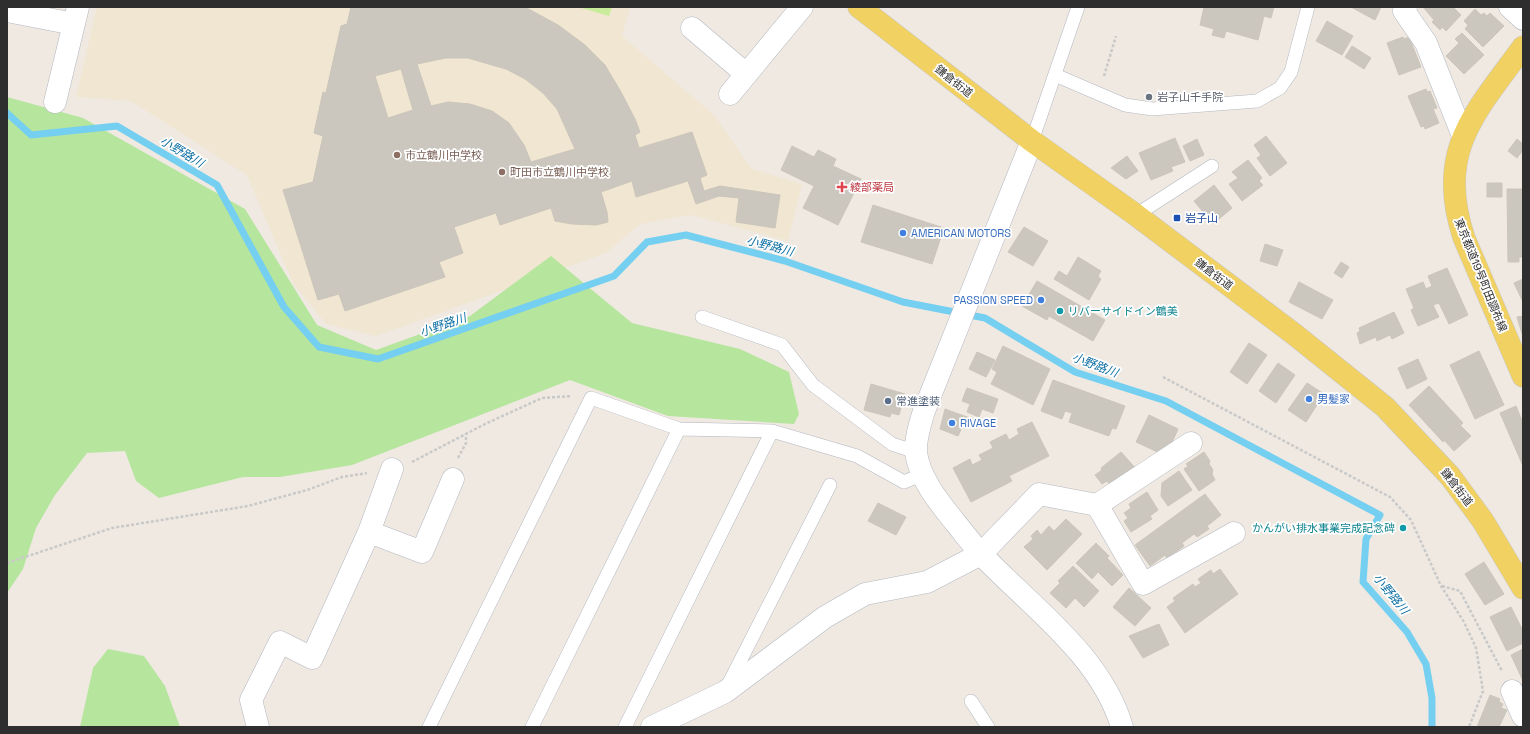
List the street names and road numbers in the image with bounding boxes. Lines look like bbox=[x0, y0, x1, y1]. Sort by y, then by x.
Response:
street label: 鎌倉街道 bbox=[932, 62, 976, 100]
street label: 東京都道19号町田調布線 bbox=[1452, 216, 1510, 334]
street label: 鎌倉街道 bbox=[1192, 255, 1236, 293]
street label: 鎌倉街道 bbox=[1438, 465, 1476, 509]

